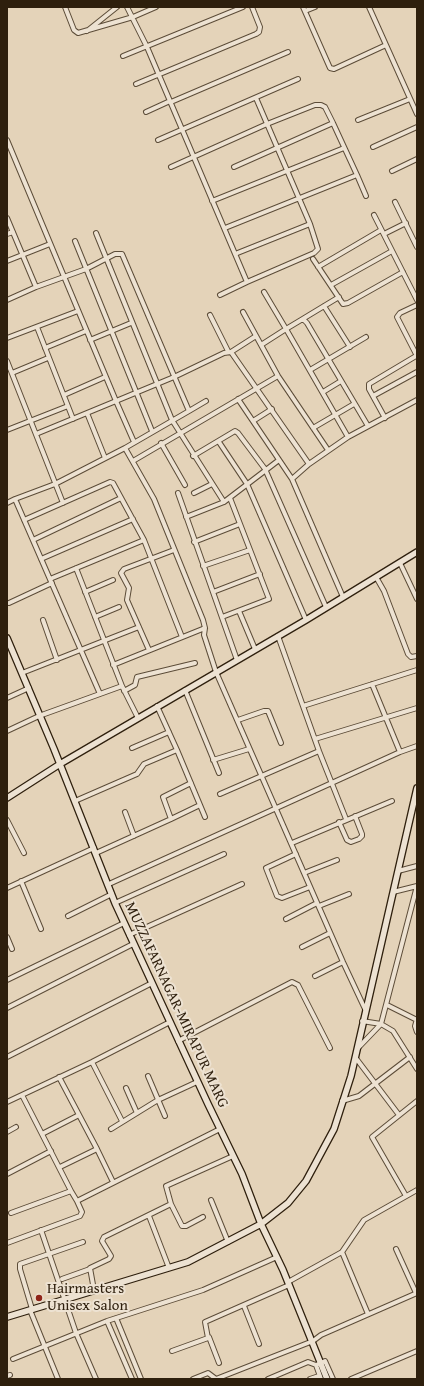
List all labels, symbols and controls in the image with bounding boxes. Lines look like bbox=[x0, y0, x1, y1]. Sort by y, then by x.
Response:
street label: MUZZAFARNAGAR-MIRAPUR MARG bbox=[120, 899, 232, 1111]
place label: Hairmasters Unisex Salon bbox=[47, 1280, 128, 1315]
marker: Hairmasters Unisex Salon bbox=[34, 1293, 44, 1303]

